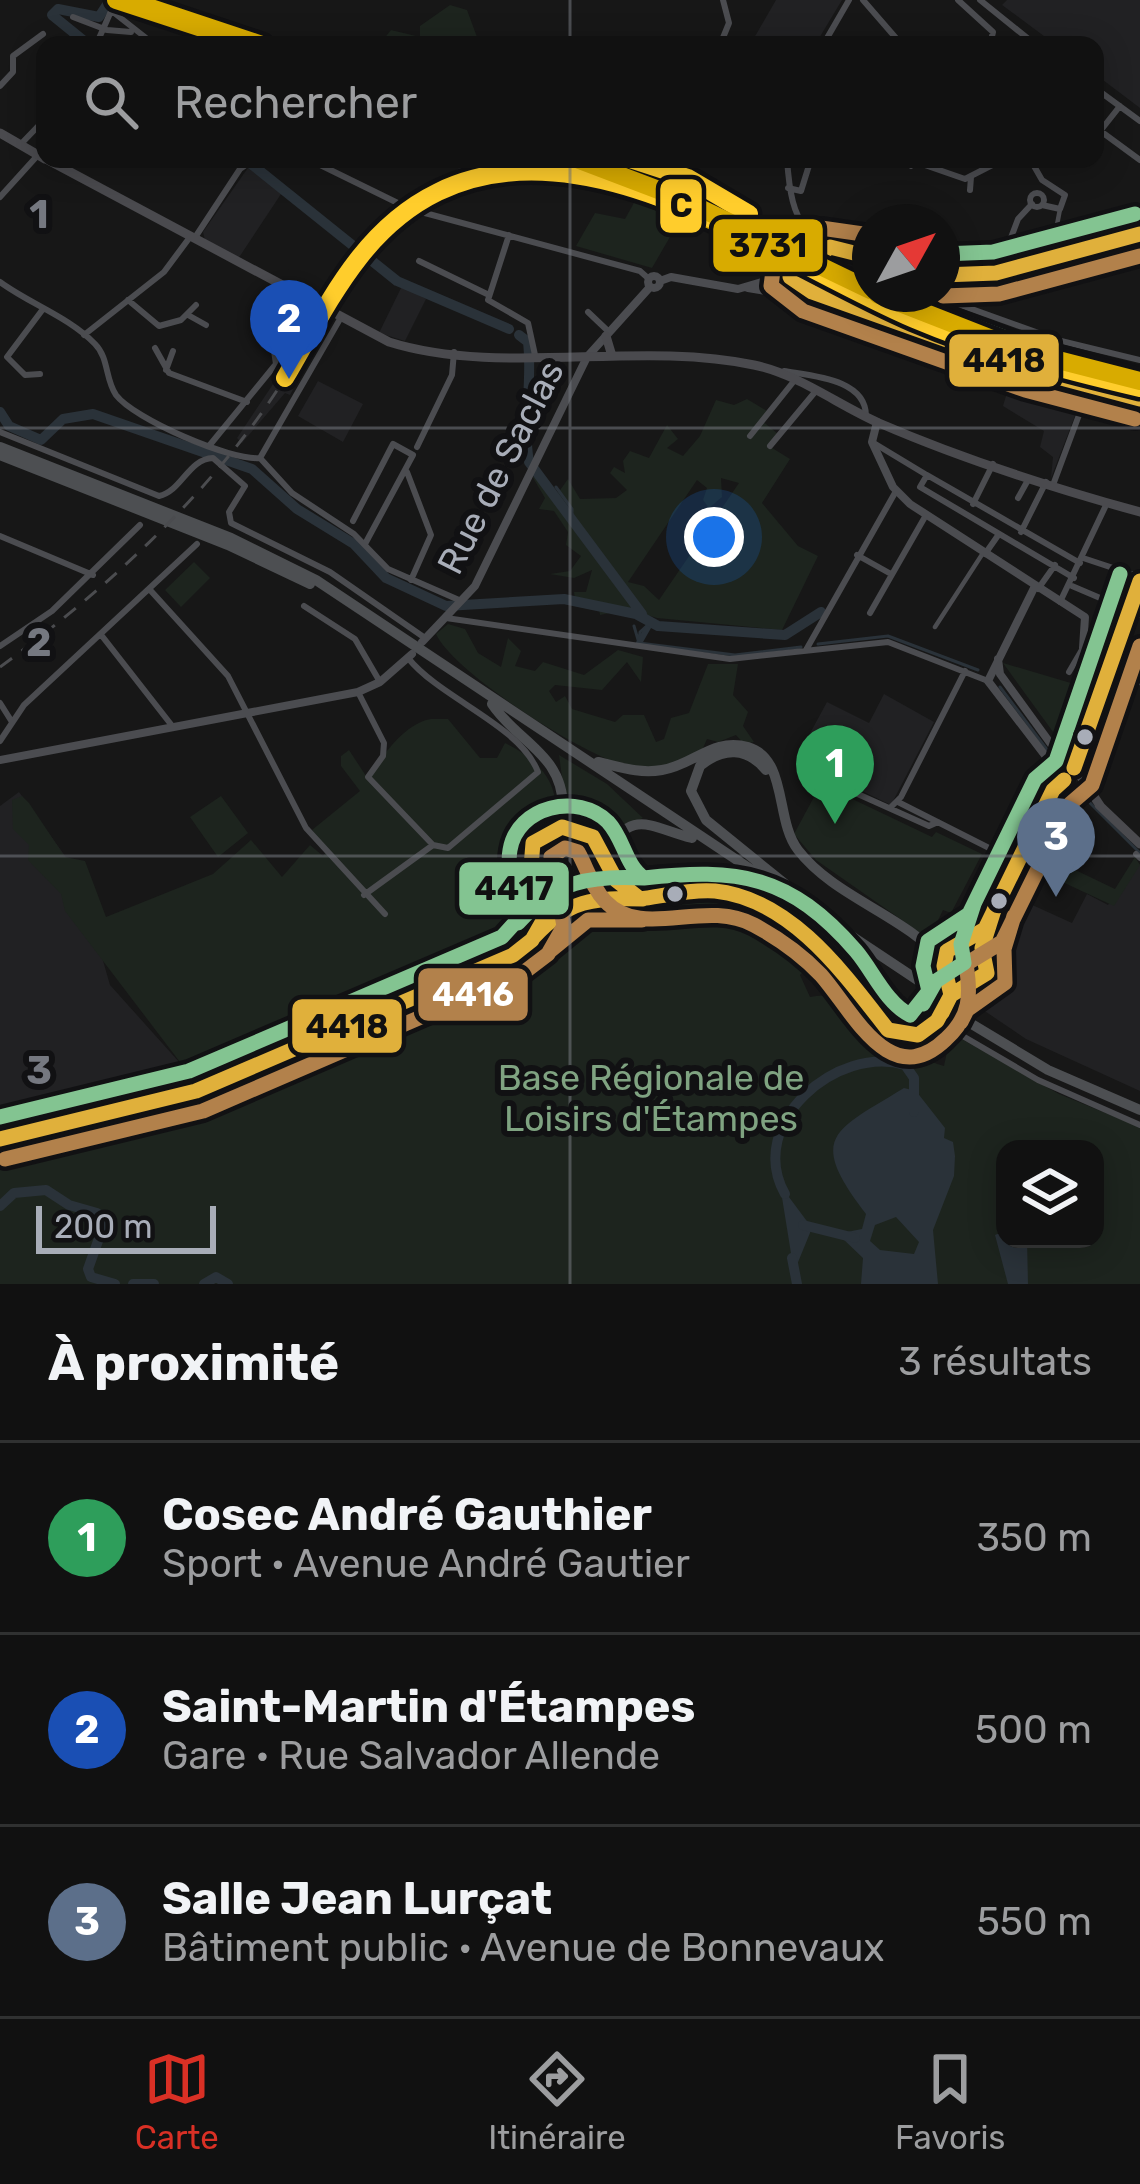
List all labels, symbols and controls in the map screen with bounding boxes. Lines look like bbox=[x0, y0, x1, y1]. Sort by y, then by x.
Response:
search box bbox=[36, 36, 1104, 168]
icon: search bbox=[78, 69, 144, 135]
text: Rechercher bbox=[174, 76, 417, 129]
line badge: C bbox=[658, 177, 704, 235]
text: C bbox=[669, 186, 693, 225]
text: 1 bbox=[29, 192, 49, 238]
north arrow bbox=[852, 204, 960, 312]
line badge: 3731 bbox=[711, 217, 825, 274]
text: 3731 bbox=[729, 226, 807, 265]
pin: 2 bbox=[250, 280, 328, 379]
line badge: 4418 bbox=[947, 332, 1061, 389]
text: 4418 bbox=[963, 341, 1046, 380]
street label: Rue de Saclas bbox=[428, 353, 573, 581]
your location bbox=[684, 507, 744, 567]
text: 2 bbox=[26, 620, 52, 666]
pin: 1 bbox=[796, 725, 874, 824]
unlabelled marker bbox=[1074, 726, 1096, 748]
pin: 3 bbox=[1017, 798, 1095, 897]
line badge: 4417 bbox=[457, 860, 571, 917]
text: 4417 bbox=[474, 869, 554, 908]
unlabelled marker bbox=[664, 883, 686, 905]
unlabelled marker bbox=[988, 890, 1010, 912]
line badge: 4416 bbox=[416, 966, 530, 1023]
text: 4416 bbox=[432, 975, 514, 1014]
line badge: 4418 bbox=[290, 997, 404, 1055]
text: 4418 bbox=[306, 1007, 389, 1046]
text: 3 bbox=[26, 1048, 52, 1094]
park label: Base Régionale de Loisirs d'Étampes bbox=[498, 1056, 804, 1140]
map controls bbox=[996, 1140, 1104, 1248]
button: layers bbox=[996, 1140, 1104, 1248]
scale bar bbox=[36, 1200, 216, 1253]
text: 200 m bbox=[54, 1207, 153, 1246]
text: À proximité bbox=[48, 1332, 339, 1393]
text: 3 résultats bbox=[898, 1339, 1092, 1385]
text: Cosec André Gauthier bbox=[162, 1488, 652, 1541]
text: 1 bbox=[77, 1515, 97, 1561]
text: 350 m bbox=[976, 1515, 1092, 1561]
text: Sport · Avenue André Gautier bbox=[162, 1541, 690, 1587]
text: Saint-Martin d'Étampes bbox=[162, 1680, 695, 1733]
text: 2 bbox=[74, 1707, 100, 1753]
text: 500 m bbox=[975, 1707, 1092, 1753]
text: Gare · Rue Salvador Allende bbox=[162, 1733, 660, 1779]
text: Salle Jean Lurçat bbox=[162, 1872, 552, 1925]
text: 3 bbox=[74, 1899, 100, 1945]
text: 550 m bbox=[977, 1899, 1092, 1945]
text: Bâtiment public · Avenue de Bonnevaux bbox=[162, 1925, 885, 1971]
tab: Carte bbox=[135, 2046, 219, 2157]
tab: Itinéraire bbox=[488, 2046, 626, 2157]
tab: Favoris bbox=[895, 2046, 1005, 2157]

